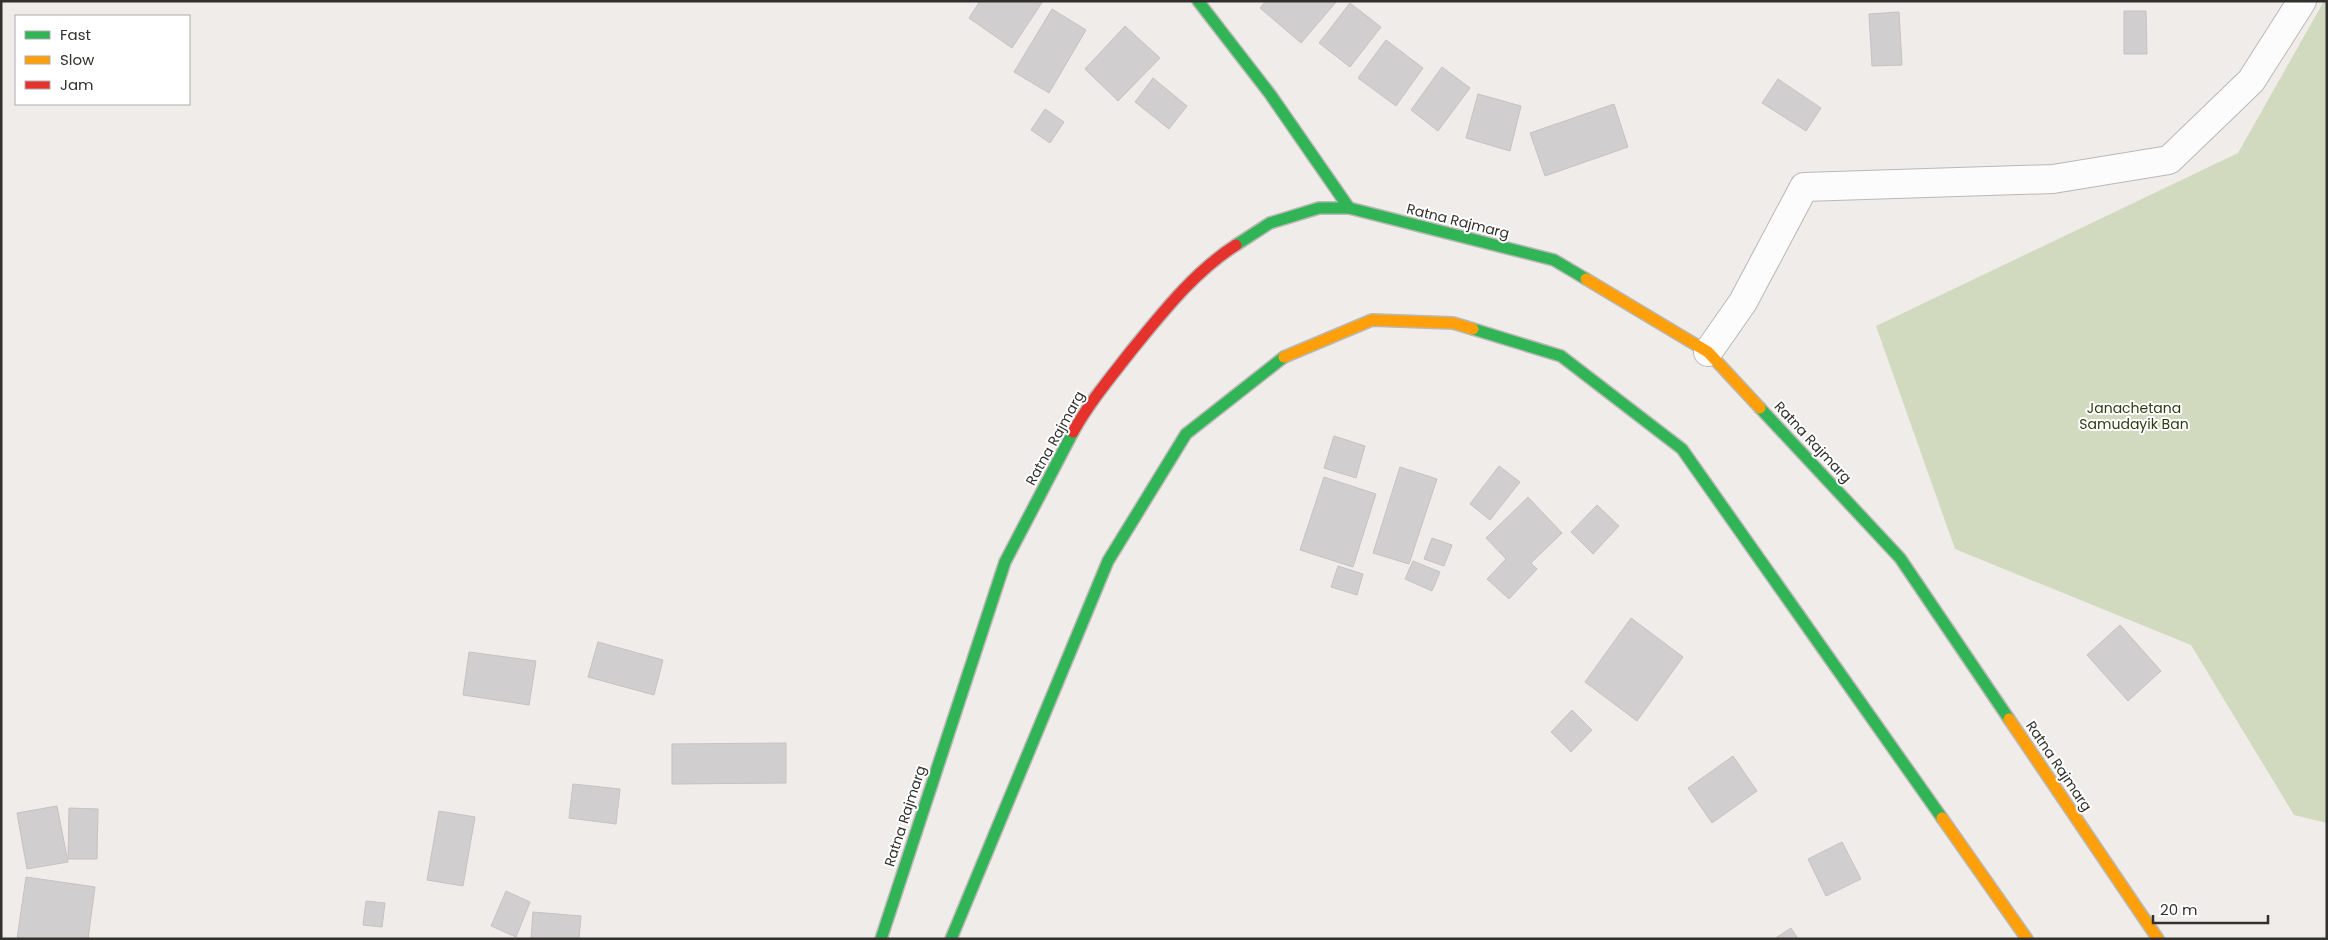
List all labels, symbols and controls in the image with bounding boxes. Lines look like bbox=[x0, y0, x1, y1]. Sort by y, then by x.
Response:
legend bbox=[15, 15, 190, 105]
text: Fast bbox=[60, 24, 91, 45]
text: Slow bbox=[60, 49, 95, 70]
text: Jam bbox=[60, 74, 94, 95]
street label: Ratna Rajmarg bbox=[1405, 199, 1511, 243]
street label: Ratna Rajmarg bbox=[1021, 387, 1089, 489]
street label: Ratna Rajmarg bbox=[1770, 397, 1856, 487]
park label: Janachetana Samudayik Ban bbox=[2079, 398, 2189, 434]
street label: Ratna Rajmarg bbox=[2021, 717, 2097, 815]
street label: Ratna Rajmarg bbox=[879, 763, 931, 869]
scale bar bbox=[2153, 892, 2268, 924]
text: 20 m bbox=[2160, 899, 2198, 920]

